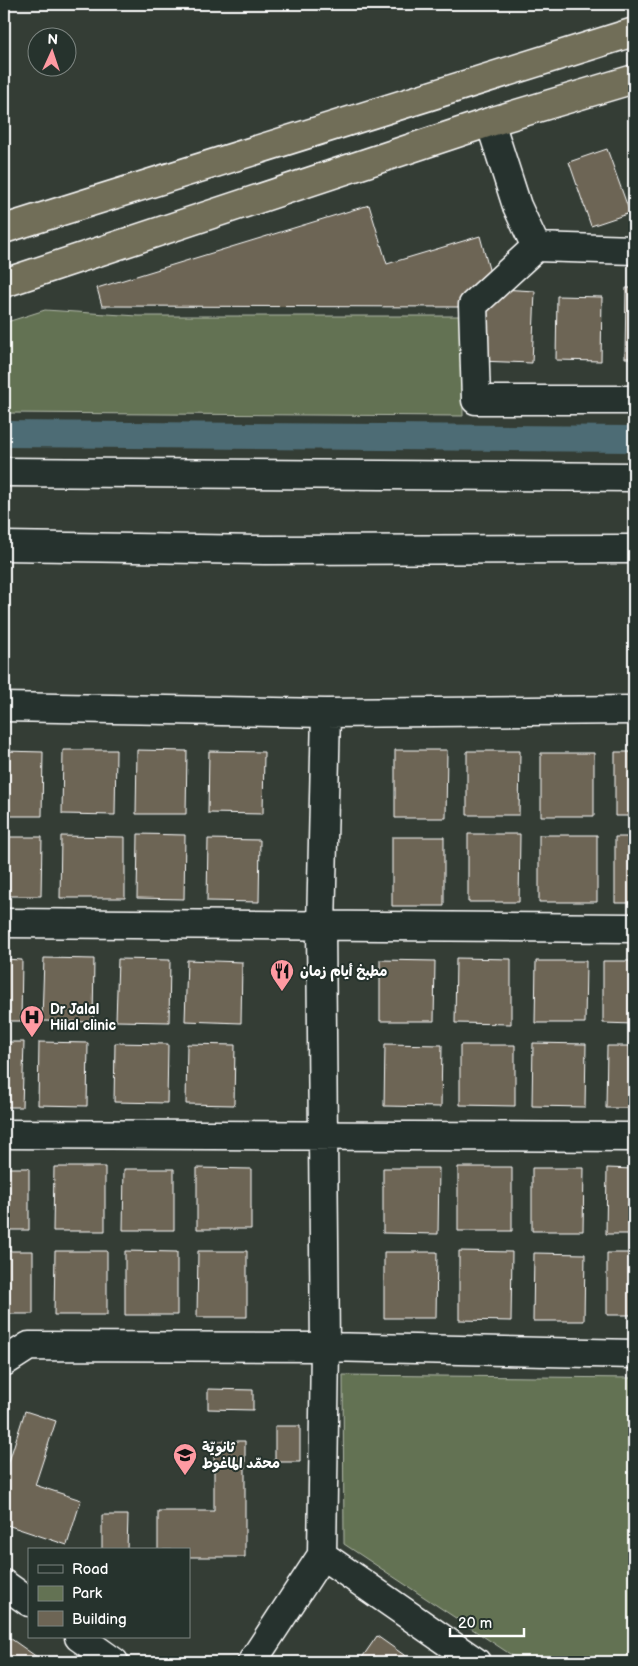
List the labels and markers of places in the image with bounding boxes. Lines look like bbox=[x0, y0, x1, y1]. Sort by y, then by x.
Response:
restaurant icon: مطبخ أيام زمان bbox=[269, 958, 295, 992]
place label: مطبخ أيام زمان bbox=[300, 962, 387, 982]
place label: Dr Jalal Hilal clinic bbox=[50, 1001, 116, 1034]
hospital icon: Dr Jalal Hilal clinic bbox=[19, 1004, 45, 1038]
place label: ثانويّة محمّد الماغوط bbox=[202, 1439, 280, 1473]
school or university icon: ثانويّة محمّد الماغوط bbox=[172, 1442, 198, 1476]

